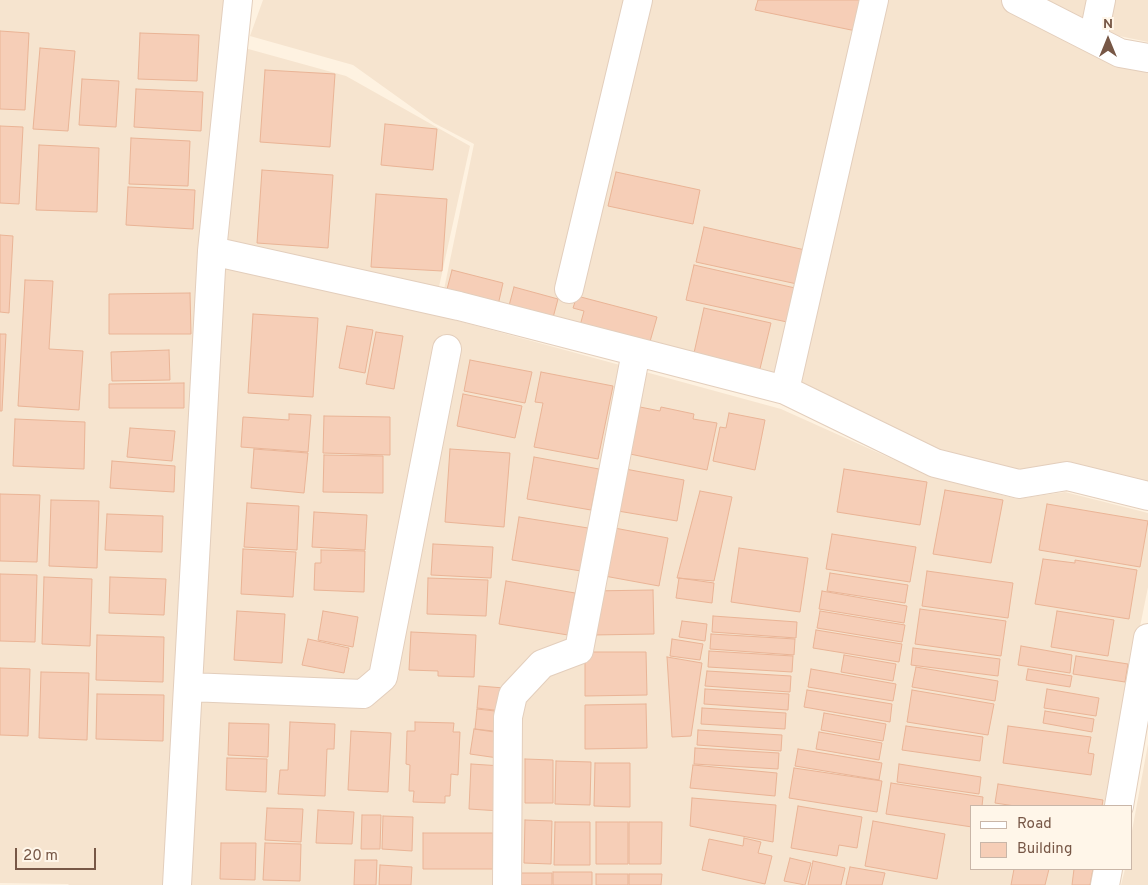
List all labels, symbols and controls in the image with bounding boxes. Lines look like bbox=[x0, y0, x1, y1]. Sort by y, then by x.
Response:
north arrow bbox=[1083, 15, 1133, 65]
text: N bbox=[1103, 16, 1113, 33]
legend bbox=[970, 805, 1133, 870]
text: Road bbox=[1017, 815, 1052, 834]
scale bar bbox=[18, 838, 99, 870]
text: Building bbox=[1017, 840, 1072, 859]
text: 20 m bbox=[23, 847, 58, 866]

